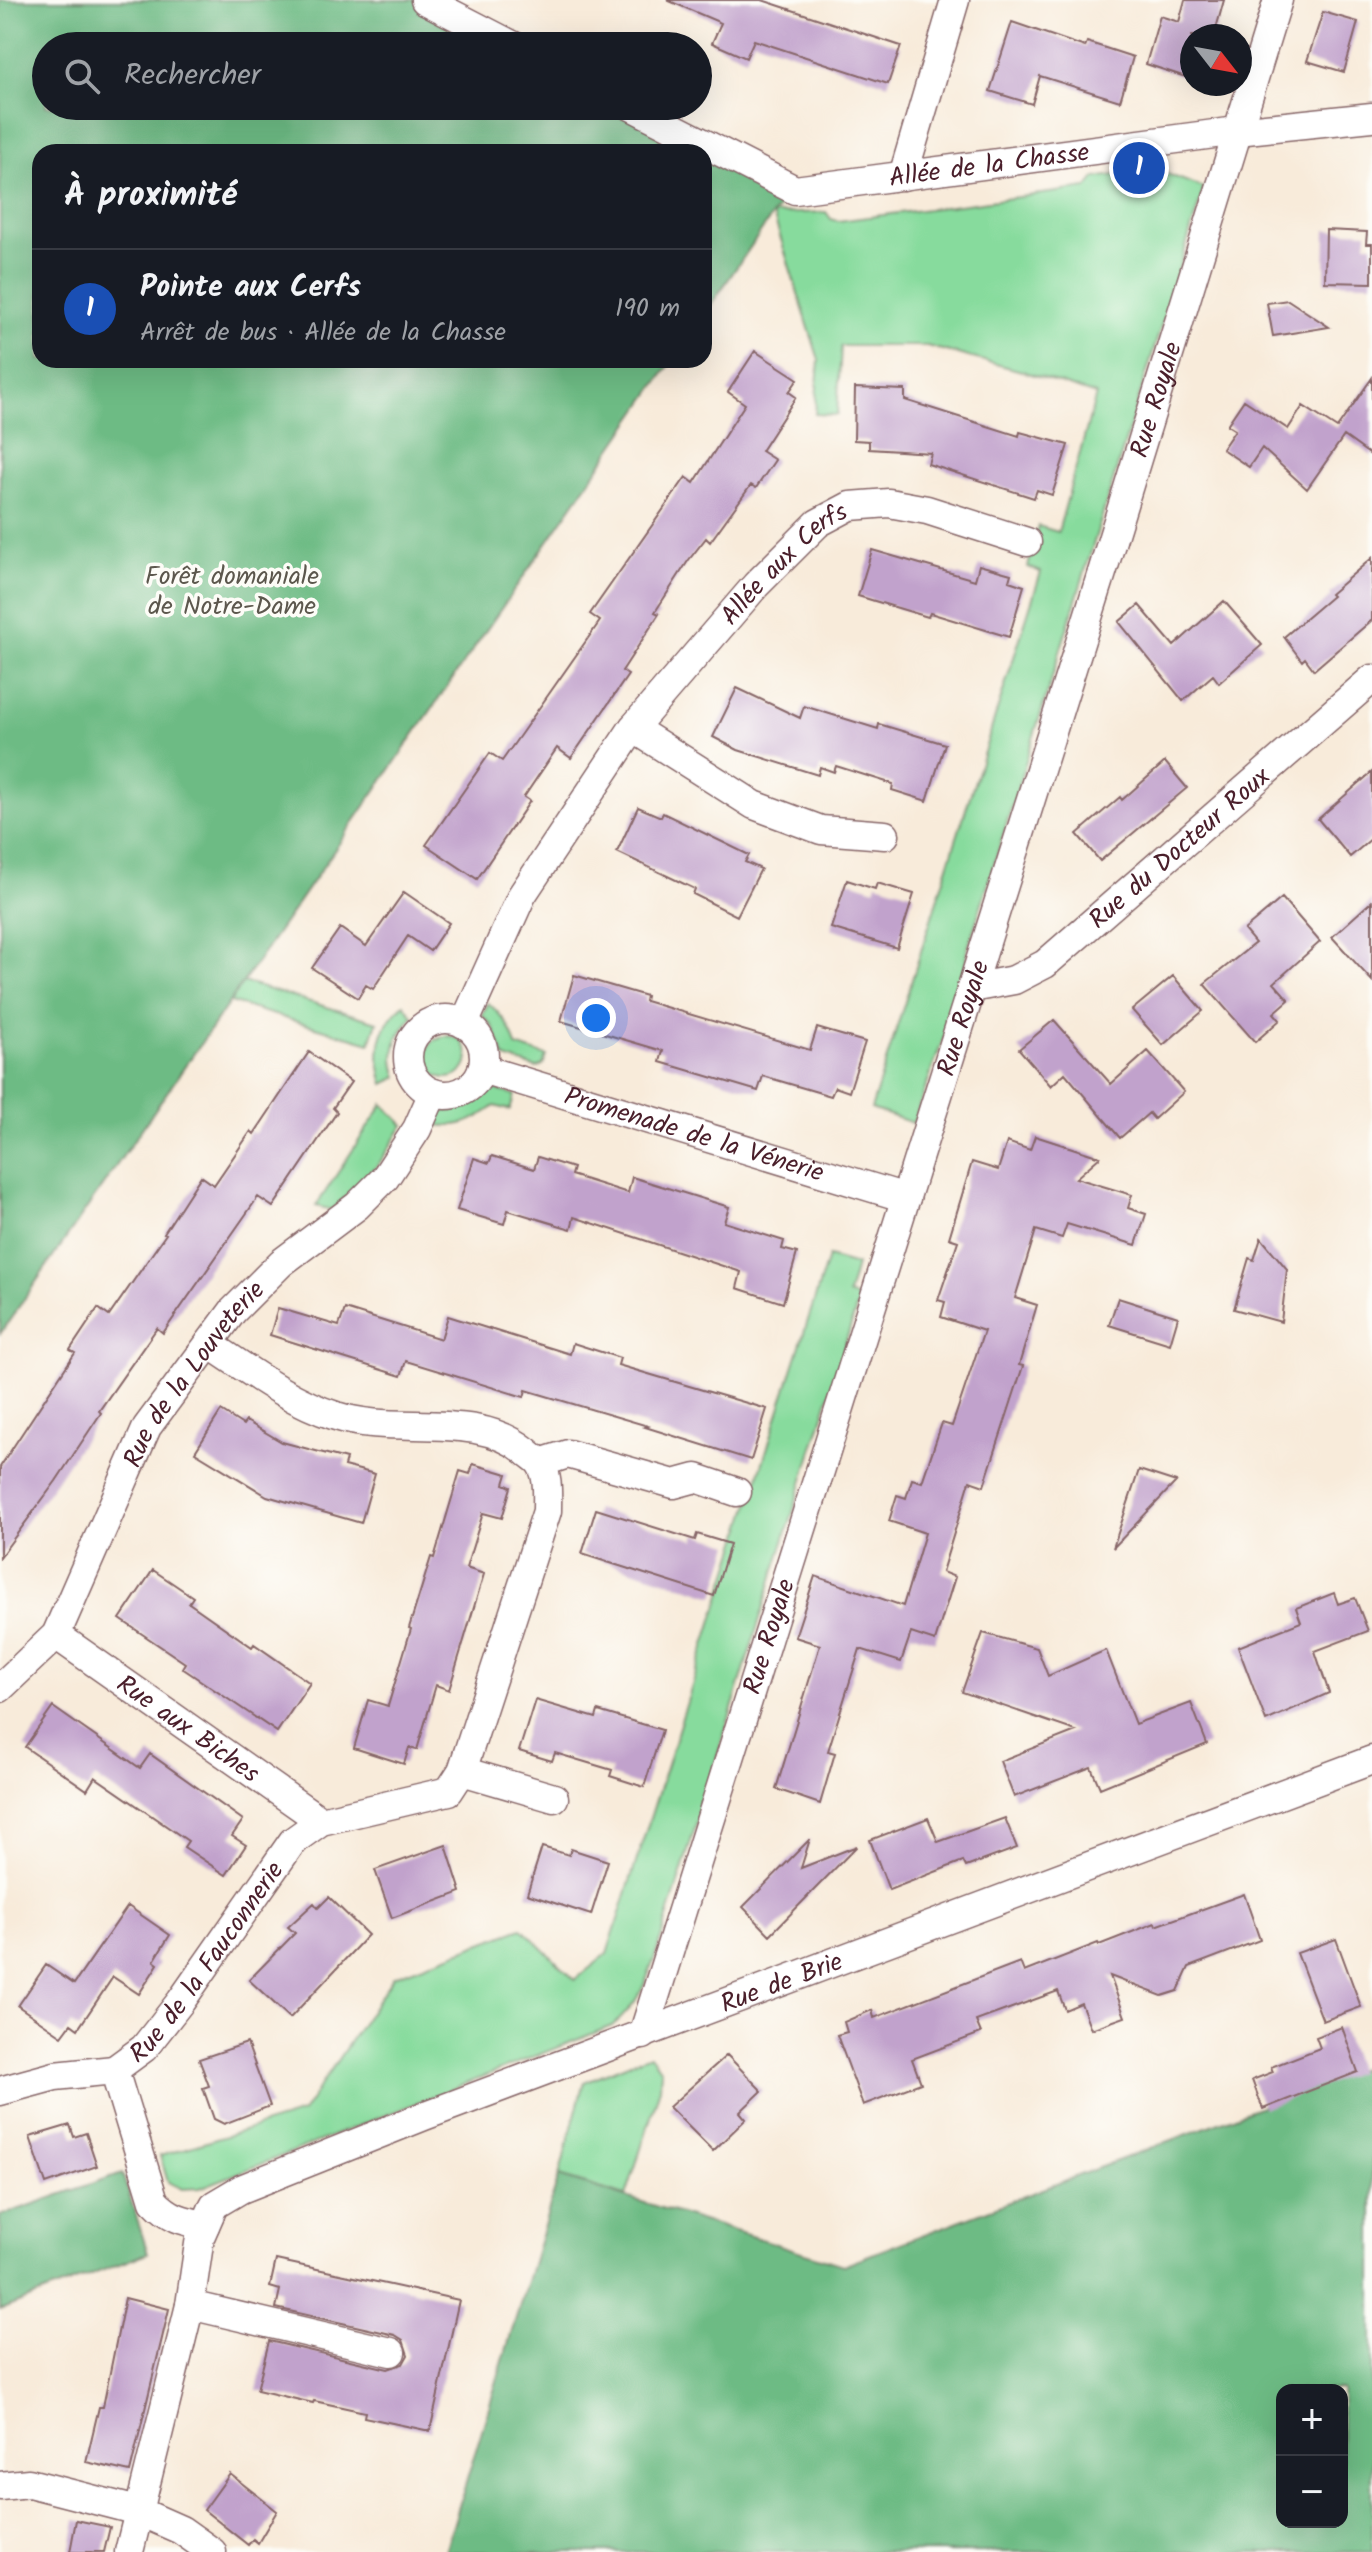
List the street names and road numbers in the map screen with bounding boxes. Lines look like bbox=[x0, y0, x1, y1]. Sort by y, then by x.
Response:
street label: Allée de la Chasse bbox=[886, 132, 1092, 200]
street label: Rue Royale bbox=[1120, 336, 1195, 463]
street label: Allée aux Cerfs bbox=[711, 492, 856, 636]
street label: Rue du Docteur Roux bbox=[1080, 757, 1281, 940]
street label: Rue Royale bbox=[926, 955, 1002, 1082]
street label: Promenade de la Vénerie bbox=[559, 1076, 829, 1195]
street label: Rue de la Louveterie bbox=[113, 1271, 276, 1475]
street label: Rue Royale bbox=[732, 1573, 808, 1700]
street label: Rue aux Biches bbox=[107, 1664, 268, 1795]
street label: Rue de la Fauconnerie bbox=[121, 1853, 296, 2075]
street label: Rue de Brie bbox=[715, 1941, 849, 2026]

